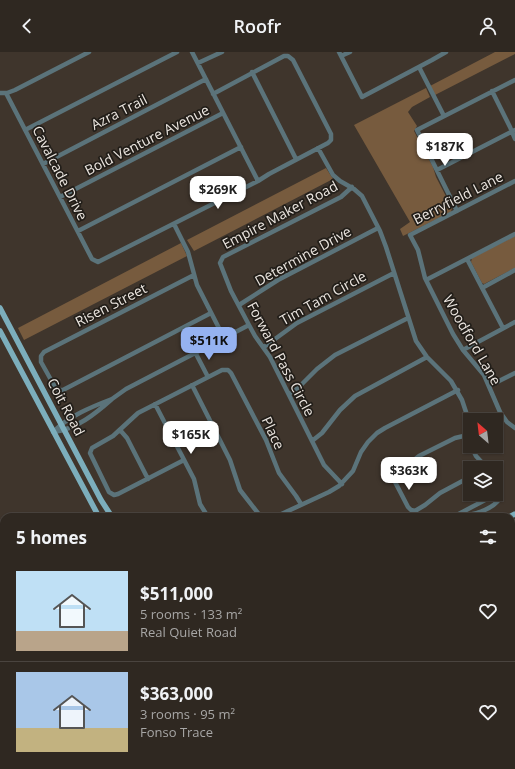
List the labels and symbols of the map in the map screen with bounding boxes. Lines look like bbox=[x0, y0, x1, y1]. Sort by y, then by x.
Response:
street label: Azra Trail bbox=[87, 89, 150, 134]
street label: Bold Venture Avenue bbox=[81, 100, 212, 179]
street label: Cavalcade Drive bbox=[28, 122, 93, 223]
pin: $187K bbox=[417, 133, 473, 167]
street label: Berryfield Lane bbox=[409, 167, 506, 228]
pin: $269K bbox=[190, 176, 246, 210]
street label: Empire Maker Road bbox=[219, 176, 341, 253]
street label: Determine Drive bbox=[251, 221, 354, 290]
street label: Tim Tam Circle bbox=[276, 266, 370, 329]
street label: Risen Street bbox=[72, 278, 150, 331]
street label: Woodford Lane bbox=[439, 291, 506, 388]
street label: Forward Pass Circle bbox=[243, 298, 320, 420]
pin: $511K bbox=[181, 327, 237, 361]
street label: Coit Road bbox=[43, 375, 90, 439]
street label: Place bbox=[258, 413, 289, 452]
north arrow bbox=[463, 413, 503, 453]
pin: $165K bbox=[163, 421, 219, 455]
pin: $363K bbox=[381, 457, 437, 491]

